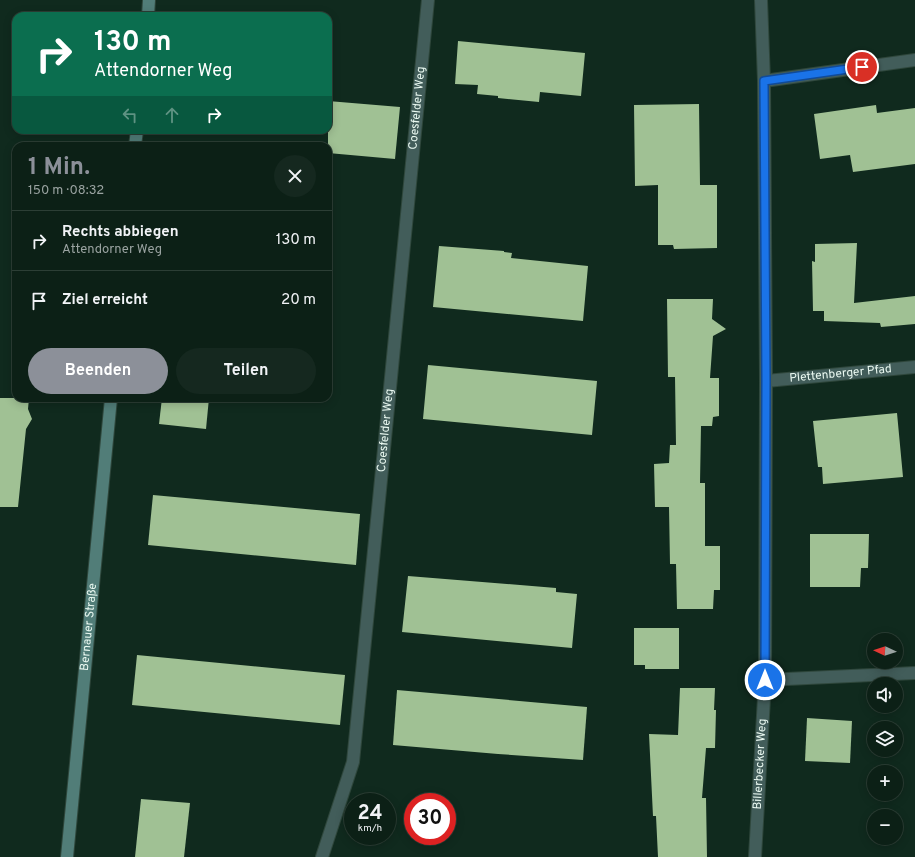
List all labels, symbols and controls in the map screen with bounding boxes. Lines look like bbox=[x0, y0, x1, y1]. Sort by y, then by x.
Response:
text: 130 m bbox=[94, 25, 172, 61]
icon: right bbox=[28, 28, 80, 80]
pin bbox=[845, 50, 879, 84]
icon: arrive bbox=[851, 56, 873, 78]
text: Attendorner Weg bbox=[94, 60, 232, 83]
street label: Coesfelder Weg bbox=[405, 66, 429, 151]
icon: left bbox=[119, 104, 141, 126]
icon: ahead bbox=[161, 104, 183, 126]
icon: right bbox=[203, 104, 225, 126]
text: 1 Min. bbox=[28, 153, 90, 183]
button: close bbox=[274, 155, 316, 197]
text: 150 m · 08:32 bbox=[28, 183, 104, 199]
text: Rechts abbiegen bbox=[62, 223, 179, 242]
icon: right bbox=[28, 230, 50, 252]
text: 130 m bbox=[276, 231, 316, 250]
text: Attendorner Weg bbox=[62, 242, 162, 258]
icon: arrive bbox=[28, 290, 50, 312]
text: Ziel erreicht bbox=[62, 291, 148, 310]
text: 20 m bbox=[281, 291, 316, 310]
button: Beenden bbox=[28, 348, 168, 394]
button: Teilen bbox=[176, 348, 316, 394]
street label: Plettenberger Pfad bbox=[789, 361, 893, 387]
street label: Coesfelder Weg bbox=[374, 388, 398, 473]
street label: Bernauer Straße bbox=[77, 582, 101, 672]
north arrow bbox=[867, 633, 903, 669]
map controls bbox=[867, 633, 903, 845]
position arrow bbox=[744, 659, 786, 701]
button: sound bbox=[867, 677, 903, 713]
street label: Billerbecker Weg bbox=[750, 718, 771, 810]
button: layers bbox=[867, 721, 903, 757]
button: + bbox=[867, 765, 903, 801]
speed limit sign: 30 bbox=[404, 793, 456, 845]
text: 24 bbox=[357, 801, 383, 827]
button: − bbox=[867, 809, 903, 845]
text: km/h bbox=[358, 822, 382, 835]

